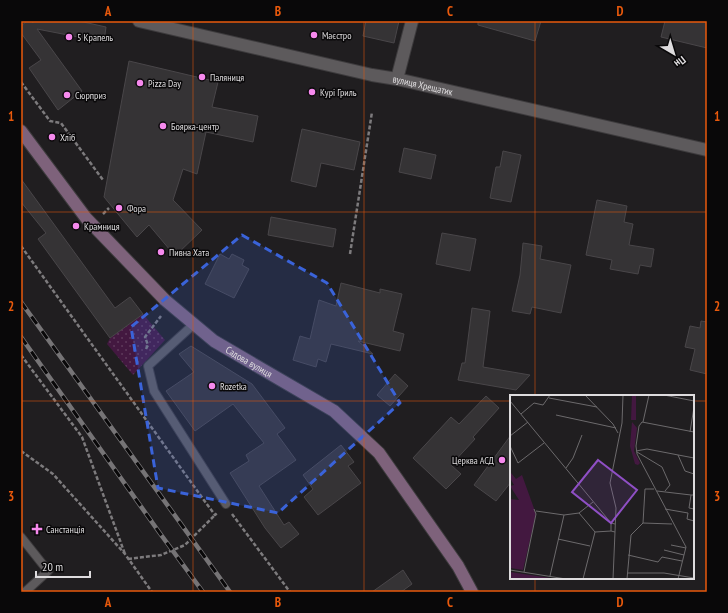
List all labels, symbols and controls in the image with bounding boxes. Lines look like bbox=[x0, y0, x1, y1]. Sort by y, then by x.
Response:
text: A bbox=[104, 3, 112, 20]
text: B bbox=[275, 3, 281, 20]
text: C bbox=[447, 3, 453, 20]
text: D bbox=[617, 3, 624, 20]
place label: Маєстро bbox=[322, 29, 351, 42]
marker: Маєстро bbox=[309, 30, 319, 40]
place label: 5 Крапель bbox=[77, 31, 113, 44]
marker: 5 Крапель bbox=[64, 32, 74, 42]
north arrow bbox=[654, 34, 694, 74]
text: Пн bbox=[672, 53, 689, 71]
place label: Паляниця bbox=[210, 71, 244, 84]
marker: Паляниця bbox=[197, 72, 207, 82]
street label: вулиця Хрещатик bbox=[392, 72, 454, 99]
place label: Pizza Day bbox=[148, 77, 181, 90]
marker: Pizza Day bbox=[135, 78, 145, 88]
place label: Курі Гриль bbox=[320, 86, 357, 99]
marker: Курі Гриль bbox=[307, 87, 317, 97]
place label: Сюрприз bbox=[75, 89, 107, 102]
marker: Сюрприз bbox=[62, 90, 72, 100]
text: 1 bbox=[8, 108, 14, 125]
text: 1 bbox=[714, 108, 720, 125]
place label: Боярка-центр bbox=[171, 120, 219, 133]
marker: Боярка-центр bbox=[158, 121, 168, 131]
place label: Хліб bbox=[60, 131, 75, 144]
marker: Хліб bbox=[47, 132, 57, 142]
place label: Фора bbox=[127, 202, 146, 215]
marker: Фора bbox=[114, 203, 124, 213]
place label: Крамниця bbox=[84, 220, 120, 233]
marker: Крамниця bbox=[71, 221, 81, 231]
place label: Пивна Хата bbox=[169, 246, 209, 259]
marker: Пивна Хата bbox=[156, 247, 166, 257]
text: 2 bbox=[8, 298, 14, 315]
text: 2 bbox=[714, 298, 720, 315]
street label: Садова вулиця bbox=[223, 343, 275, 381]
place label: Rozetka bbox=[220, 380, 247, 393]
marker: Rozetka bbox=[207, 381, 217, 391]
inset map bbox=[510, 395, 694, 579]
place label: Церква АСД bbox=[452, 454, 495, 467]
marker: Церква АСД bbox=[497, 455, 507, 465]
text: 3 bbox=[8, 488, 14, 505]
text: 3 bbox=[714, 488, 720, 505]
marker: Санстанція bbox=[31, 523, 43, 535]
place label: Санстанція bbox=[46, 523, 85, 536]
scale bar bbox=[36, 553, 90, 579]
text: 20 m bbox=[42, 559, 63, 574]
text: A bbox=[104, 594, 112, 611]
text: B bbox=[275, 594, 281, 611]
text: C bbox=[447, 594, 453, 611]
text: D bbox=[617, 594, 624, 611]

